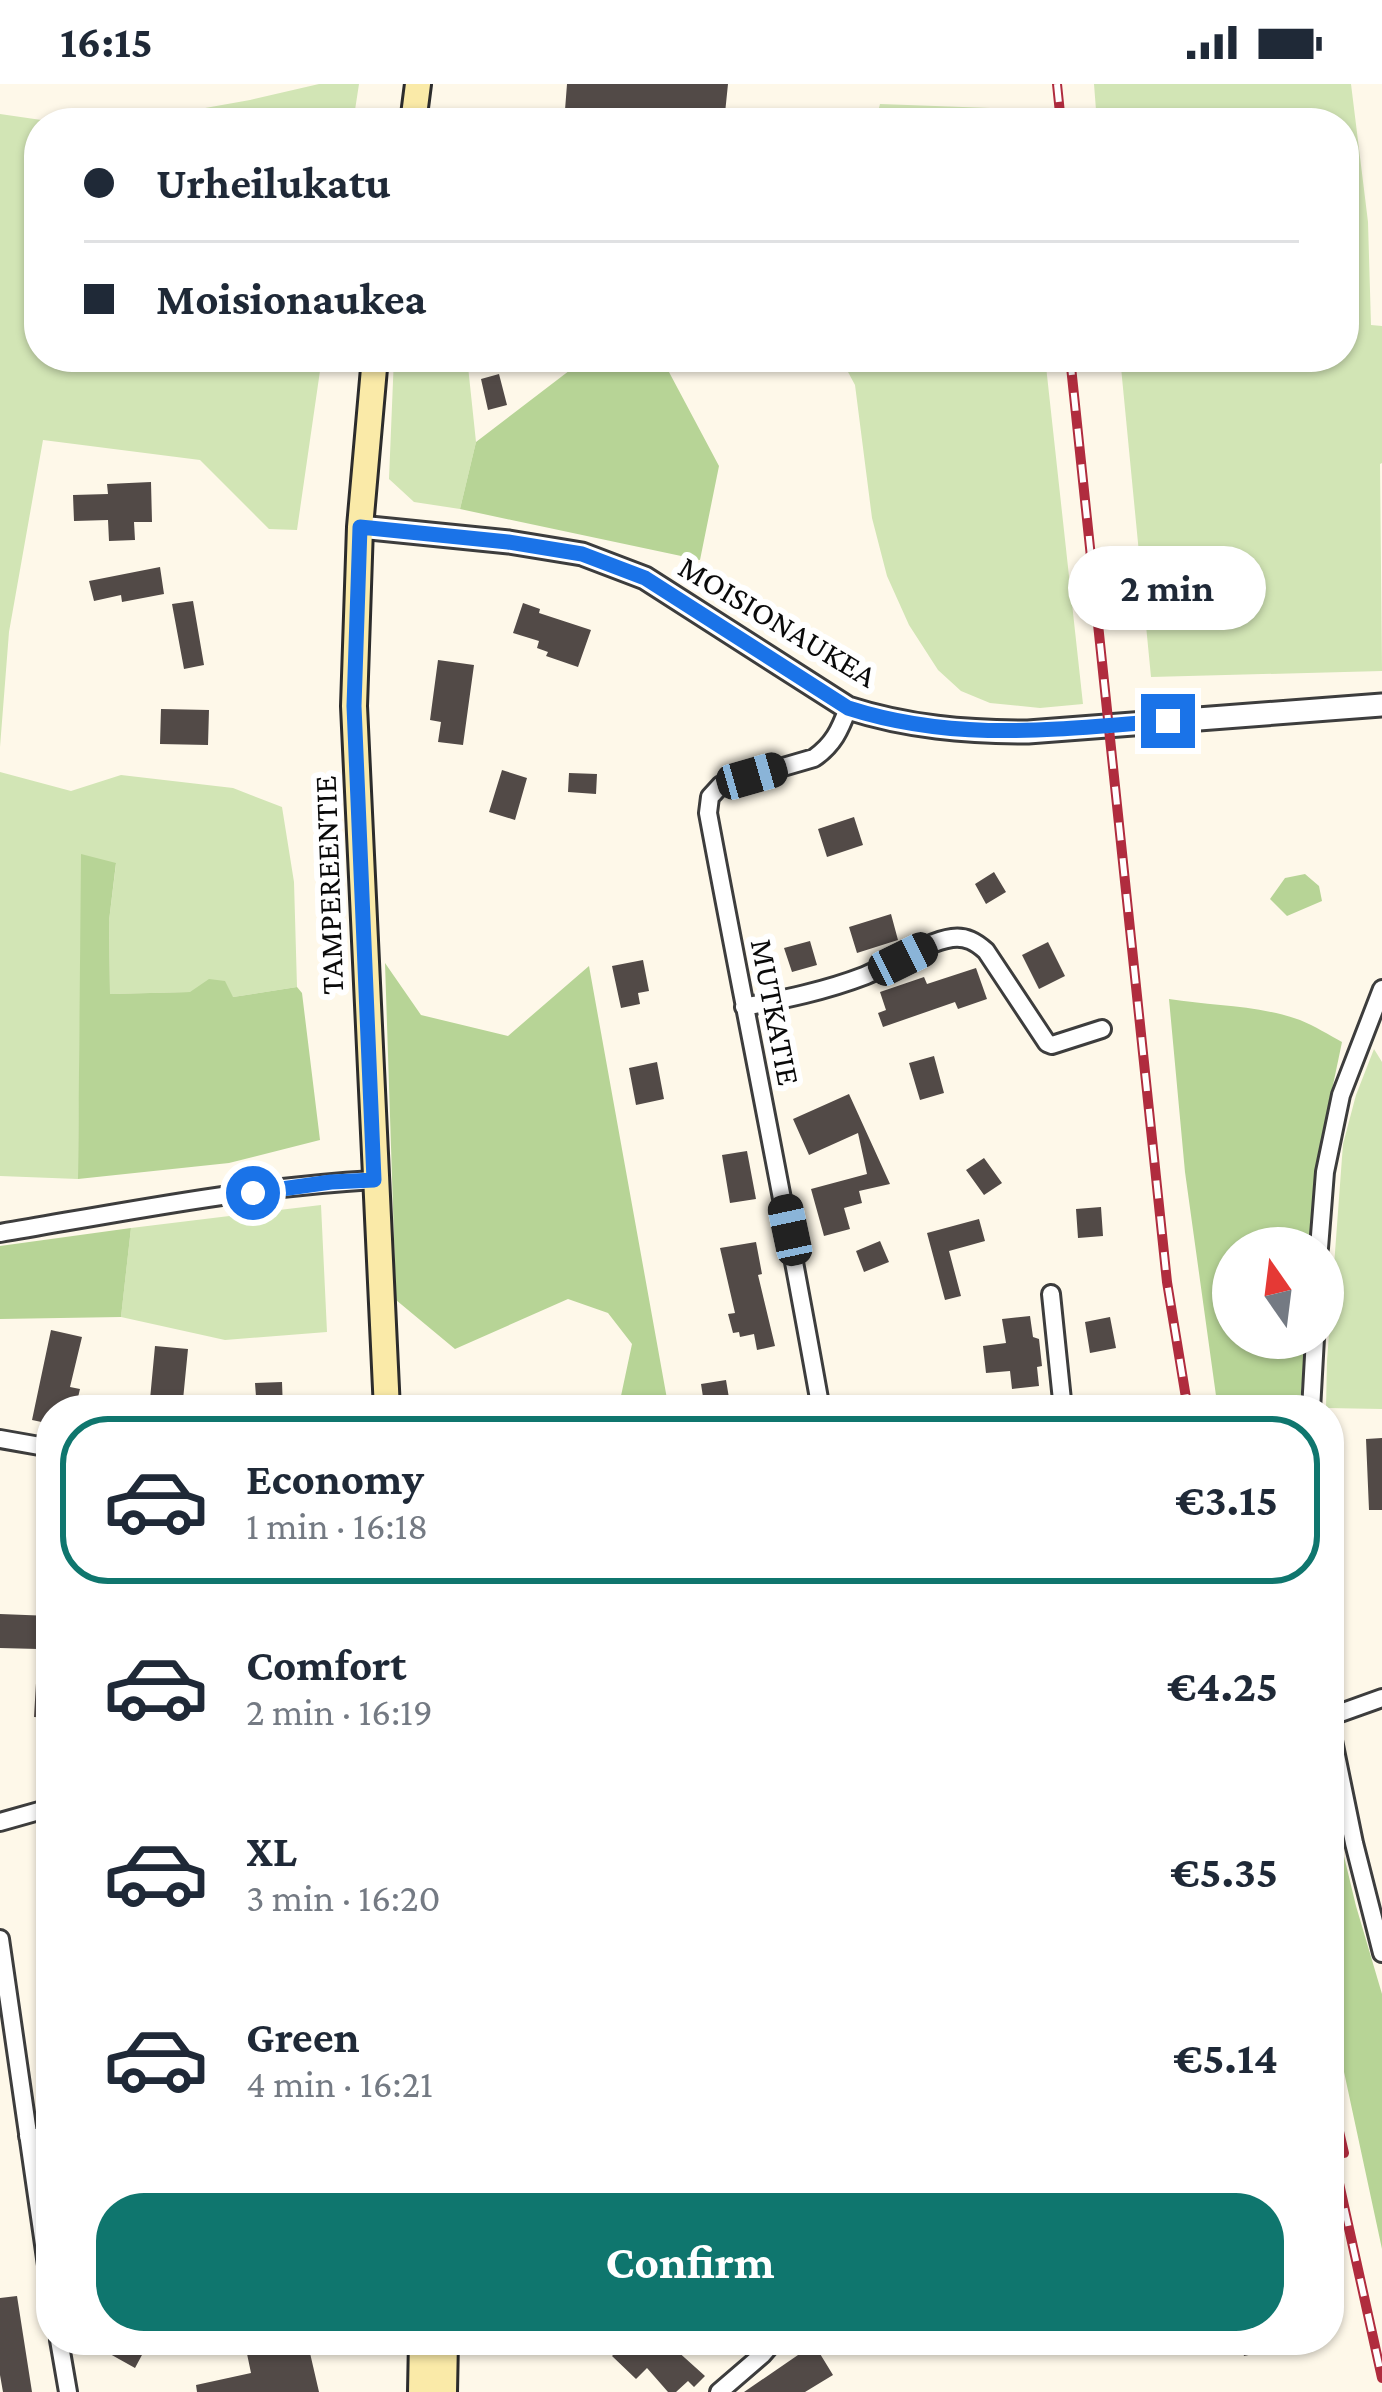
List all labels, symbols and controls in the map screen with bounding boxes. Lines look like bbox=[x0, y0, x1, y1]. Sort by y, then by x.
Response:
text: 16:15 bbox=[60, 17, 153, 67]
text: Urheilukatu bbox=[156, 158, 391, 208]
text: Moisionaukea bbox=[156, 274, 427, 324]
street label: MOISIONAUKEA bbox=[672, 547, 884, 695]
callout: 2 min bbox=[1069, 547, 1267, 631]
text: 2 min bbox=[1120, 566, 1214, 609]
route end bbox=[1141, 694, 1195, 748]
car bbox=[712, 749, 792, 803]
street label: TAMPEREENTIE bbox=[306, 775, 350, 995]
car bbox=[863, 927, 943, 991]
street label: MUTKATIE bbox=[744, 936, 808, 1088]
route start bbox=[226, 1166, 280, 1220]
car bbox=[765, 1191, 815, 1269]
north arrow bbox=[1212, 1227, 1344, 1359]
map controls bbox=[1212, 1227, 1344, 1359]
icon: car bbox=[102, 1446, 210, 1554]
text: Economy bbox=[246, 1454, 424, 1504]
text: €3.15 bbox=[1175, 1475, 1278, 1525]
text: 1 min · 16:18 bbox=[246, 1504, 428, 1547]
icon: car bbox=[102, 1632, 210, 1740]
text: Comfort bbox=[246, 1640, 407, 1690]
text: €4.25 bbox=[1167, 1661, 1278, 1711]
text: 2 min · 16:19 bbox=[246, 1690, 433, 1733]
icon: car bbox=[102, 1818, 210, 1926]
text: XL bbox=[246, 1826, 297, 1876]
text: €5.35 bbox=[1170, 1847, 1278, 1897]
text: 3 min · 16:20 bbox=[246, 1876, 441, 1919]
icon: car bbox=[102, 2004, 210, 2112]
text: Green bbox=[246, 2012, 360, 2062]
text: €5.14 bbox=[1173, 2033, 1278, 2083]
text: 4 min · 16:21 bbox=[246, 2062, 433, 2105]
button: Confirm bbox=[96, 2193, 1284, 2331]

